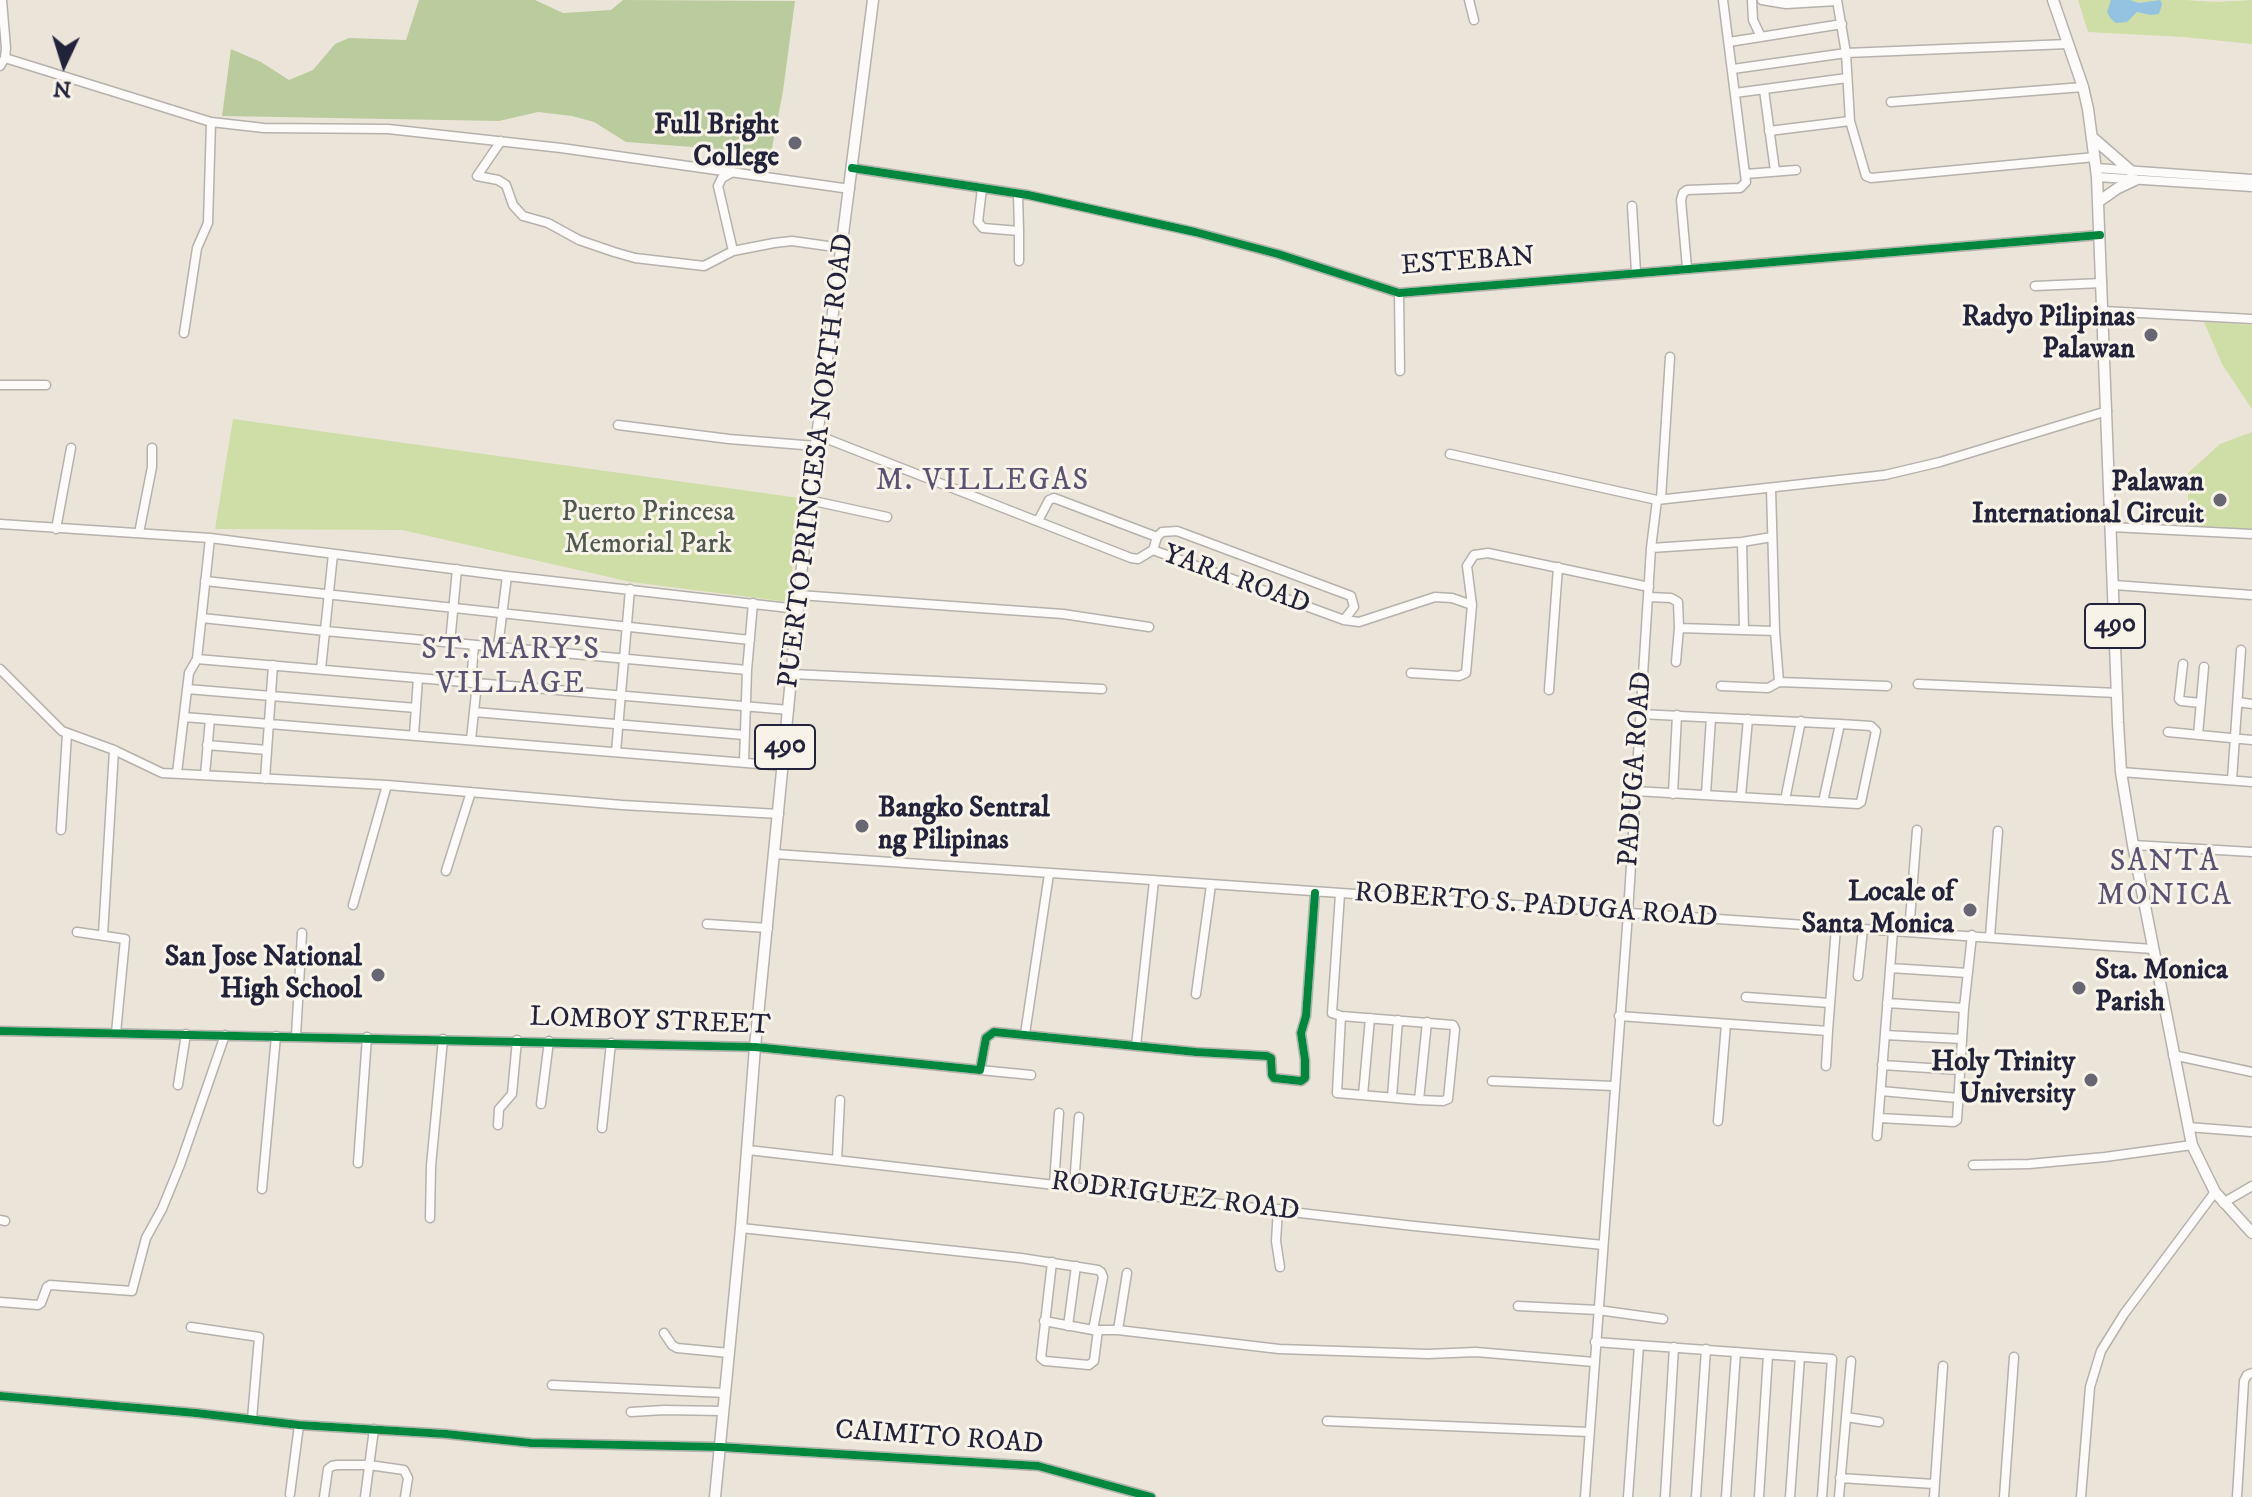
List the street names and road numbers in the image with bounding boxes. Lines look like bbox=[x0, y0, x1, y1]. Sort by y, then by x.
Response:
street label: PUERTO PRINCESA NORTH ROAD bbox=[773, 232, 863, 690]
street label: ESTEBAN bbox=[1400, 242, 1536, 284]
street label: YARA ROAD bbox=[1158, 539, 1314, 623]
road number: 490 bbox=[2085, 604, 2145, 648]
street label: PADUGA ROAD bbox=[1613, 670, 1661, 868]
road number: 490 bbox=[755, 725, 815, 769]
street label: ROBERTO S. PADUGA ROAD bbox=[1353, 878, 1719, 936]
street label: LOMBOY STREET bbox=[529, 1002, 771, 1044]
street label: RODRIGUEZ ROAD bbox=[1049, 1166, 1301, 1230]
street label: CAIMITO ROAD bbox=[834, 1415, 1044, 1463]

